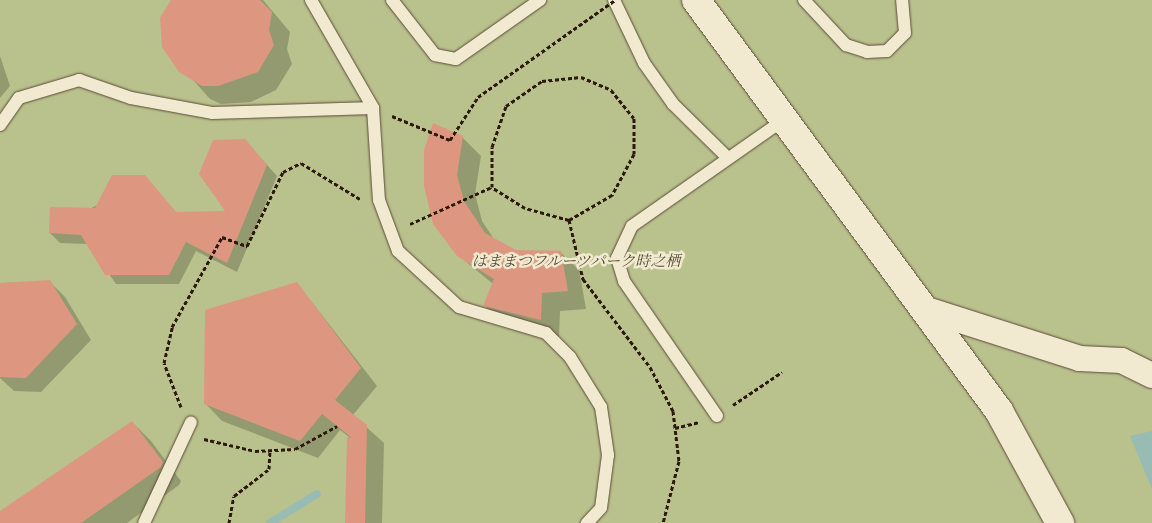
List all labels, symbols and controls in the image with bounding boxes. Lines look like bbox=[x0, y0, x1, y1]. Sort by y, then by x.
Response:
park label: はままつフルーツパーク時之栖 bbox=[471, 253, 681, 271]

